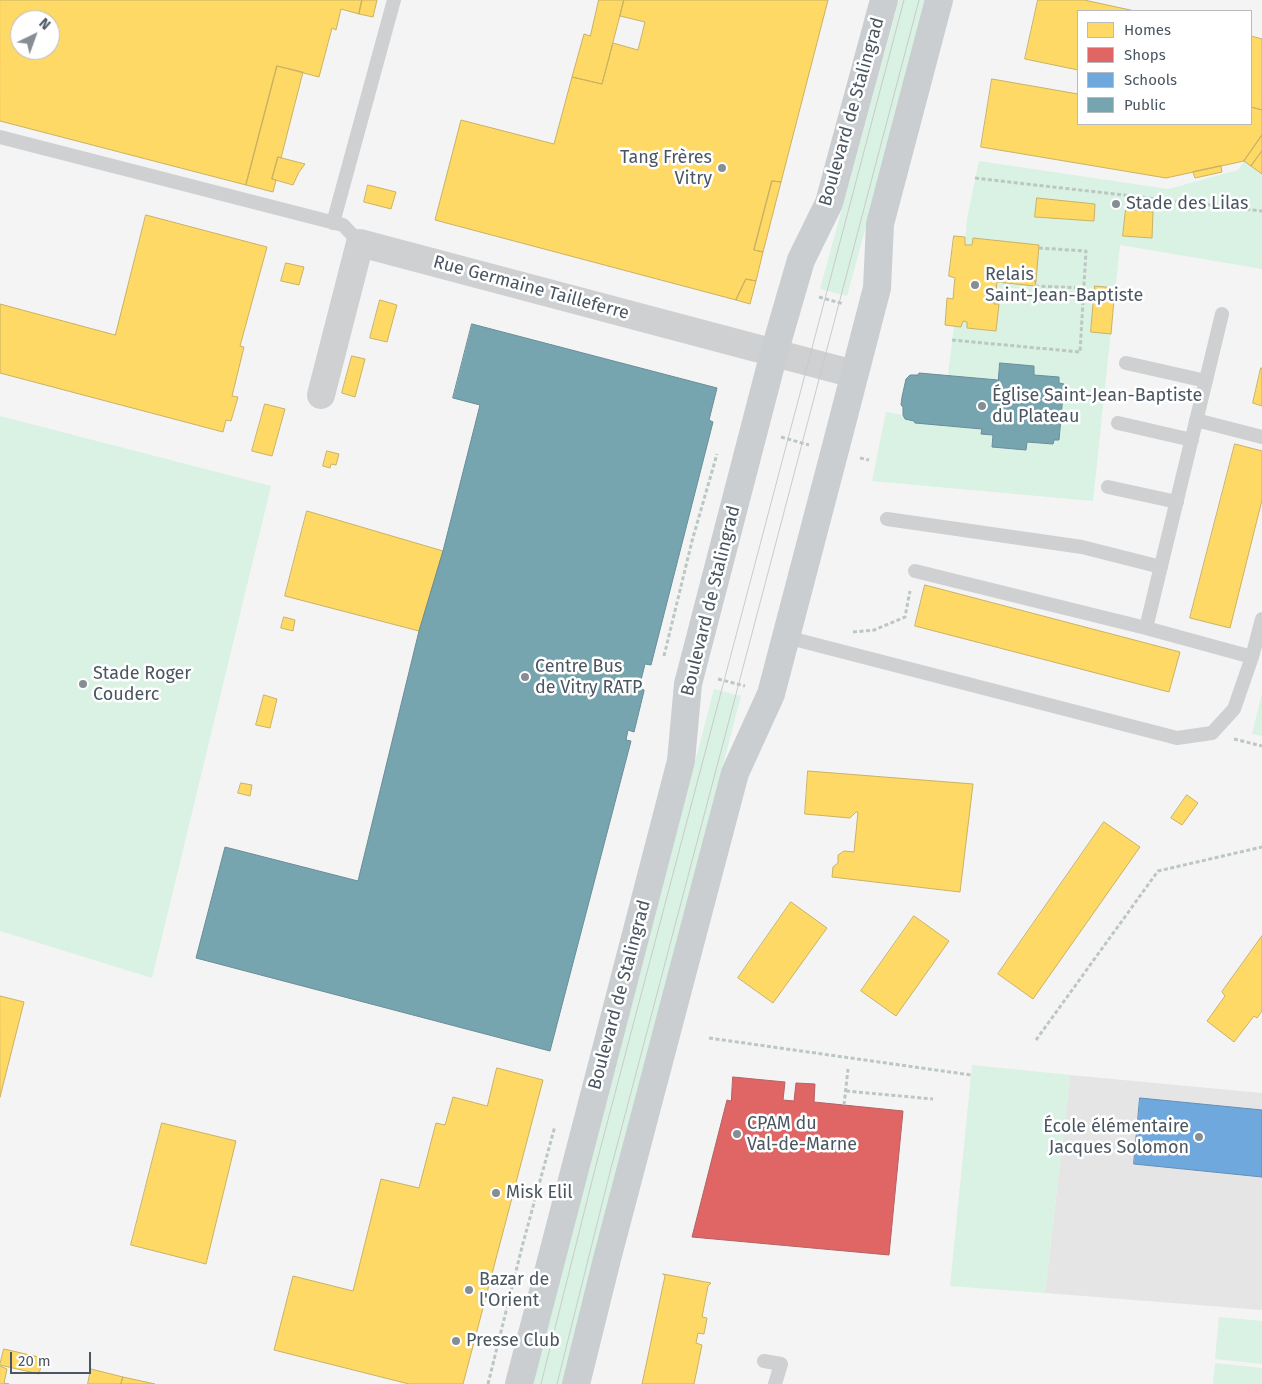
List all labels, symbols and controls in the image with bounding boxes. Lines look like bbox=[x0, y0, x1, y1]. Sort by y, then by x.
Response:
north arrow bbox=[10, 10, 60, 60]
legend bbox=[1077, 10, 1252, 125]
text: N bbox=[36, 15, 54, 34]
street label: Boulevard de Stalingrad bbox=[815, 15, 889, 209]
text: Homes bbox=[1124, 21, 1171, 39]
text: Shops bbox=[1124, 46, 1166, 64]
text: Schools bbox=[1124, 71, 1177, 89]
text: Public bbox=[1124, 96, 1166, 114]
place label: Tang Frères Vitry bbox=[620, 147, 712, 190]
marker: Tang Frères Vitry bbox=[716, 162, 728, 174]
place label: Stade des Lilas bbox=[1126, 193, 1248, 215]
marker: Stade des Lilas bbox=[1110, 198, 1122, 210]
street label: Rue Germaine Tailleferre bbox=[431, 251, 631, 325]
place label: Relais Saint-Jean-Baptiste bbox=[985, 264, 1143, 306]
marker: Relais Saint-Jean-Baptiste bbox=[969, 279, 981, 291]
place label: Église Saint-Jean-Baptiste du Plateau bbox=[992, 385, 1202, 428]
marker: Église Saint-Jean-Baptiste du Plateau bbox=[976, 400, 988, 412]
street label: Boulevard de Stalingrad bbox=[677, 504, 745, 698]
place label: Centre Bus de Vitry RATP bbox=[535, 656, 643, 699]
place label: Stade Roger Couderc bbox=[93, 663, 191, 706]
marker: Centre Bus de Vitry RATP bbox=[519, 671, 531, 683]
marker: Stade Roger Couderc bbox=[77, 678, 89, 690]
street label: Boulevard de Stalingrad bbox=[584, 898, 656, 1092]
place label: CPAM du Val-de-Marne bbox=[747, 1113, 857, 1156]
place label: École élémentaire Jacques Solomon bbox=[1043, 1116, 1189, 1158]
marker: CPAM du Val-de-Marne bbox=[731, 1128, 743, 1140]
marker: École élémentaire Jacques Solomon bbox=[1193, 1131, 1205, 1143]
place label: Misk Elil bbox=[506, 1182, 573, 1204]
marker: Misk Elil bbox=[490, 1187, 502, 1199]
place label: Bazar de l'Orient bbox=[479, 1269, 549, 1312]
marker: Bazar de l'Orient bbox=[463, 1284, 475, 1296]
place label: Presse Club bbox=[466, 1330, 560, 1352]
marker: Presse Club bbox=[450, 1335, 462, 1347]
scale bar bbox=[12, 1342, 94, 1374]
text: 20 m bbox=[18, 1352, 51, 1370]

